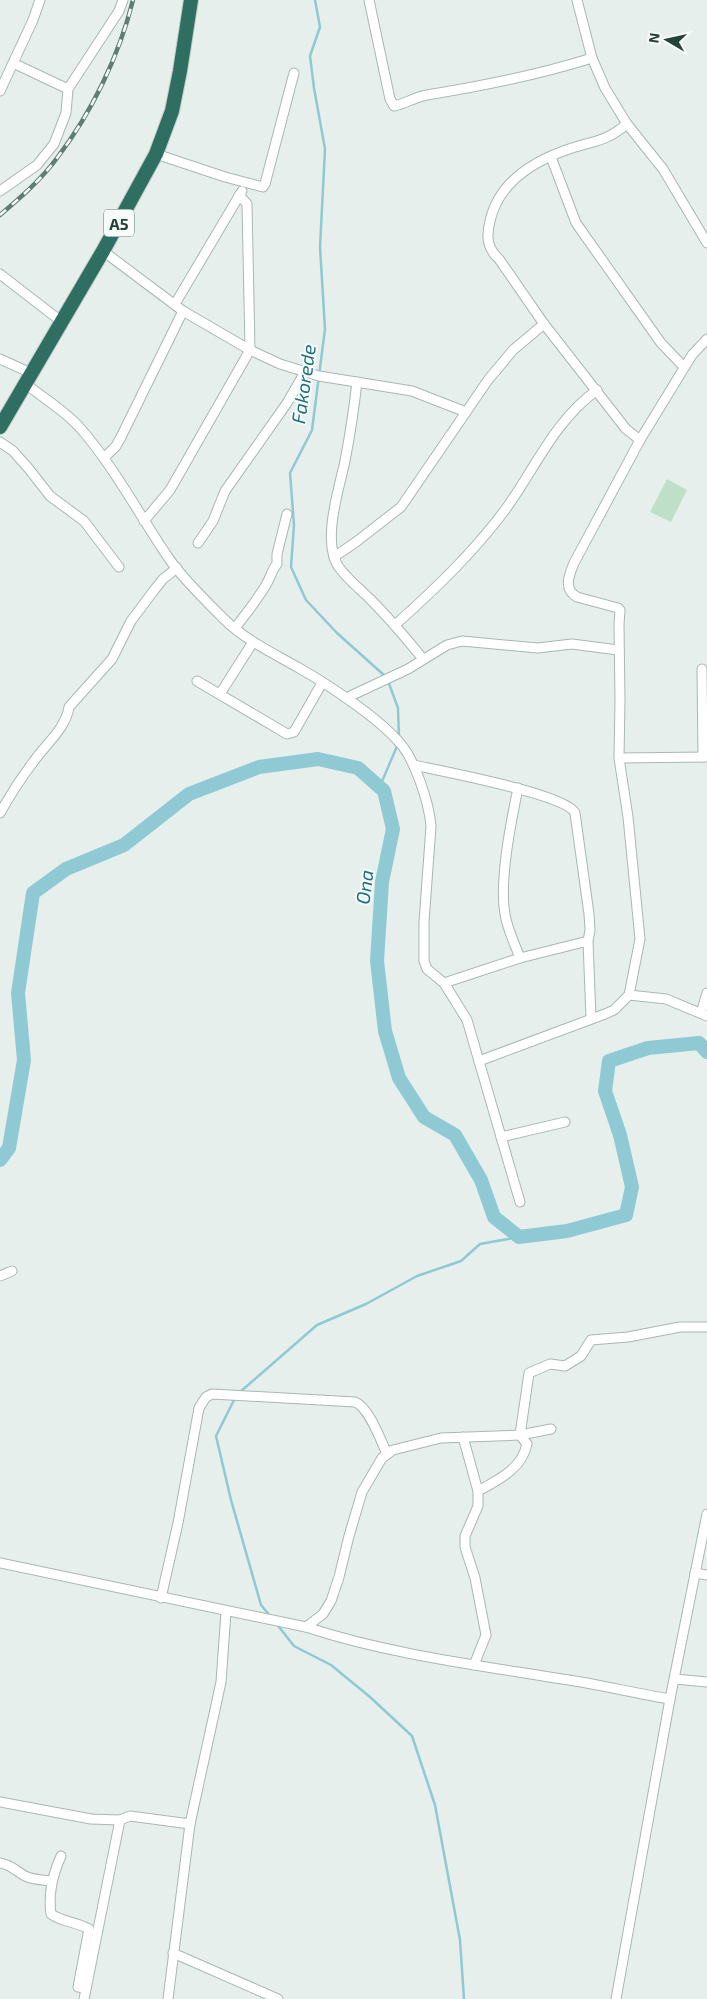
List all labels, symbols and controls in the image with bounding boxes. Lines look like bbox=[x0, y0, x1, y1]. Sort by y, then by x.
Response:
north arrow bbox=[642, 15, 692, 65]
text: N bbox=[644, 32, 663, 44]
road number: A5 bbox=[104, 210, 134, 237]
water label: Fakorede bbox=[286, 343, 320, 425]
water label: Ona bbox=[350, 868, 378, 906]

